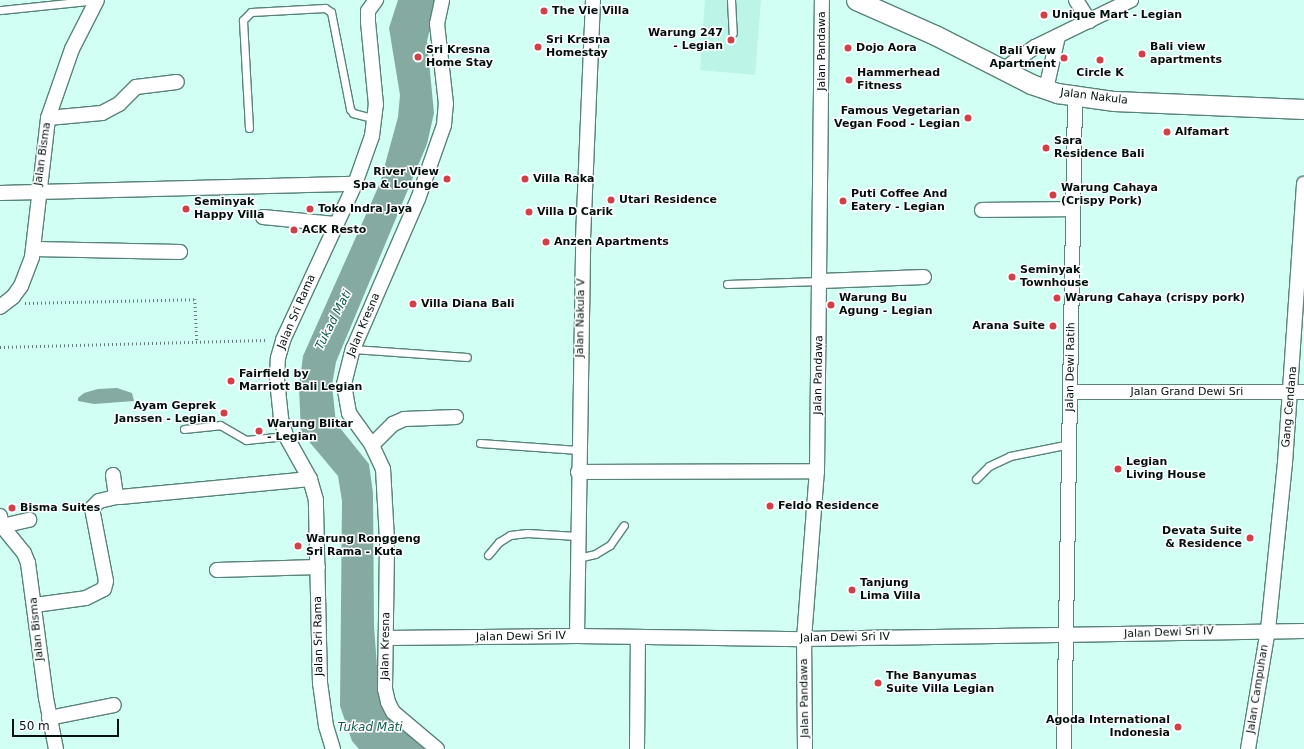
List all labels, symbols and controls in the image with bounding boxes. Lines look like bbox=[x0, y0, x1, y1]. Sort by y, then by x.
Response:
place label: The Vie Villa bbox=[552, 4, 629, 18]
marker: The Vie Villa bbox=[539, 6, 549, 16]
place label: Unique Mart - Legian bbox=[1052, 8, 1182, 22]
marker: Unique Mart - Legian bbox=[1039, 10, 1049, 20]
street label: Jalan Pandawa bbox=[815, 11, 829, 91]
place label: Warung 247 - Legian bbox=[648, 27, 723, 53]
place label: Sri Kresna Homestay bbox=[546, 34, 610, 60]
marker: Warung 247 - Legian bbox=[726, 35, 736, 45]
place label: Dojo Aora bbox=[856, 41, 917, 55]
place label: Bali view apartments bbox=[1150, 41, 1222, 67]
marker: Sri Kresna Homestay bbox=[533, 42, 543, 52]
marker: Dojo Aora bbox=[843, 43, 853, 53]
place label: Sri Kresna Home Stay bbox=[426, 44, 493, 70]
place label: Bali View Apartment bbox=[989, 45, 1056, 71]
marker: Bali view apartments bbox=[1137, 49, 1147, 59]
marker: Sri Kresna Home Stay bbox=[413, 52, 423, 62]
marker: Bali View Apartment bbox=[1059, 53, 1069, 63]
marker: Circle K bbox=[1095, 55, 1105, 65]
place label: Circle K bbox=[1076, 66, 1124, 80]
place label: Hammerhead Fitness bbox=[857, 67, 940, 93]
marker: Hammerhead Fitness bbox=[844, 75, 854, 85]
street label: Jalan Nakula bbox=[1059, 86, 1129, 108]
place label: Famous Vegetarian Vegan Food - Legian bbox=[834, 105, 960, 131]
marker: Famous Vegetarian Vegan Food - Legian bbox=[963, 113, 973, 123]
street label: Jalan Bisma bbox=[32, 121, 54, 187]
place label: Alfamart bbox=[1175, 125, 1229, 139]
marker: Alfamart bbox=[1162, 127, 1172, 137]
place label: Sara Residence Bali bbox=[1054, 135, 1145, 161]
marker: Sara Residence Bali bbox=[1041, 143, 1051, 153]
place label: River View Spa & Lounge bbox=[353, 166, 439, 192]
place label: Villa Raka bbox=[533, 172, 595, 186]
marker: River View Spa & Lounge bbox=[442, 174, 452, 184]
marker: Villa Raka bbox=[520, 174, 530, 184]
place label: Warung Cahaya (Crispy Pork) bbox=[1061, 182, 1158, 208]
place label: Puti Coffee And Eatery - Legian bbox=[851, 188, 947, 214]
marker: Warung Cahaya (Crispy Pork) bbox=[1048, 190, 1058, 200]
place label: Utari Residence bbox=[619, 193, 717, 207]
marker: Utari Residence bbox=[606, 195, 616, 205]
place label: Seminyak Happy Villa bbox=[194, 196, 264, 222]
marker: Puti Coffee And Eatery - Legian bbox=[838, 196, 848, 206]
place label: Toko Indra Jaya bbox=[318, 202, 412, 216]
marker: Seminyak Happy Villa bbox=[181, 204, 191, 214]
marker: Toko Indra Jaya bbox=[305, 204, 315, 214]
place label: Villa D Carik bbox=[537, 205, 613, 219]
marker: Villa D Carik bbox=[524, 207, 534, 217]
place label: ACK Resto bbox=[302, 223, 366, 237]
marker: ACK Resto bbox=[289, 225, 299, 235]
place label: Anzen Apartments bbox=[554, 235, 669, 249]
marker: Anzen Apartments bbox=[541, 237, 551, 247]
place label: Seminyak Townhouse bbox=[1020, 264, 1089, 290]
marker: Seminyak Townhouse bbox=[1007, 272, 1017, 282]
street label: Jalan Sri Rama bbox=[275, 273, 319, 351]
street label: Jalan Nakula V bbox=[574, 278, 588, 358]
water label: Tukad Mati bbox=[313, 288, 355, 352]
street label: Jalan Kresna bbox=[345, 291, 383, 359]
place label: Warung Cahaya (crispy pork) bbox=[1065, 291, 1245, 305]
place label: Warung Bu Agung - Legian bbox=[839, 292, 933, 318]
marker: Warung Cahaya (crispy pork) bbox=[1052, 293, 1062, 303]
place label: Villa Diana Bali bbox=[421, 297, 515, 311]
marker: Villa Diana Bali bbox=[408, 299, 418, 309]
marker: Warung Bu Agung - Legian bbox=[826, 300, 836, 310]
place label: Arana Suite bbox=[972, 319, 1045, 333]
marker: Arana Suite bbox=[1048, 321, 1058, 331]
street label: Jalan Dewi Ratih bbox=[1064, 322, 1078, 412]
street label: Jalan Pandawa bbox=[812, 335, 826, 415]
street label: Gang Cendana bbox=[1280, 366, 1300, 448]
place label: Fairfield by Marriott Bali Legian bbox=[239, 368, 362, 394]
marker: Fairfield by Marriott Bali Legian bbox=[226, 376, 236, 386]
street label: Jalan Grand Dewi Sri bbox=[1131, 385, 1243, 399]
place label: Ayam Geprek Janssen - Legian bbox=[115, 400, 216, 426]
marker: Ayam Geprek Janssen - Legian bbox=[219, 408, 229, 418]
place label: Warung Blitar - Legian bbox=[267, 418, 353, 444]
marker: Warung Blitar - Legian bbox=[254, 426, 264, 436]
place label: Legian Living House bbox=[1126, 456, 1206, 482]
marker: Legian Living House bbox=[1113, 464, 1123, 474]
place label: Feldo Residence bbox=[778, 499, 879, 513]
place label: Bisma Suites bbox=[20, 501, 100, 515]
marker: Feldo Residence bbox=[765, 501, 775, 511]
marker: Bisma Suites bbox=[7, 503, 17, 513]
place label: Devata Suite & Residence bbox=[1162, 525, 1242, 551]
place label: Warung Ronggeng Sri Rama - Kuta bbox=[306, 533, 421, 559]
marker: Devata Suite & Residence bbox=[1245, 533, 1255, 543]
marker: Warung Ronggeng Sri Rama - Kuta bbox=[293, 541, 303, 551]
place label: Tanjung Lima Villa bbox=[860, 577, 921, 603]
marker: Tanjung Lima Villa bbox=[847, 585, 857, 595]
street label: Jalan Bisma bbox=[27, 596, 47, 662]
street label: Jalan Sri Rama bbox=[312, 596, 326, 676]
street label: Jalan Kresna bbox=[379, 612, 393, 680]
street label: Jalan Dewi Sri IV bbox=[1124, 625, 1214, 641]
street label: Jalan Dewi Sri IV bbox=[476, 630, 566, 644]
street label: Jalan Dewi Sri IV bbox=[800, 631, 890, 645]
street label: Jalan Campuhan bbox=[1244, 644, 1272, 734]
street label: Jalan Pandawa bbox=[798, 658, 812, 738]
place label: The Banyumas Suite Villa Legian bbox=[886, 670, 994, 696]
marker: The Banyumas Suite Villa Legian bbox=[873, 678, 883, 688]
scale bar bbox=[14, 711, 121, 737]
place label: Agoda International Indonesia bbox=[1046, 714, 1170, 740]
text: 50 m bbox=[19, 719, 50, 733]
water label: Tukad Mati bbox=[337, 721, 403, 735]
marker: Agoda International Indonesia bbox=[1173, 722, 1183, 732]

